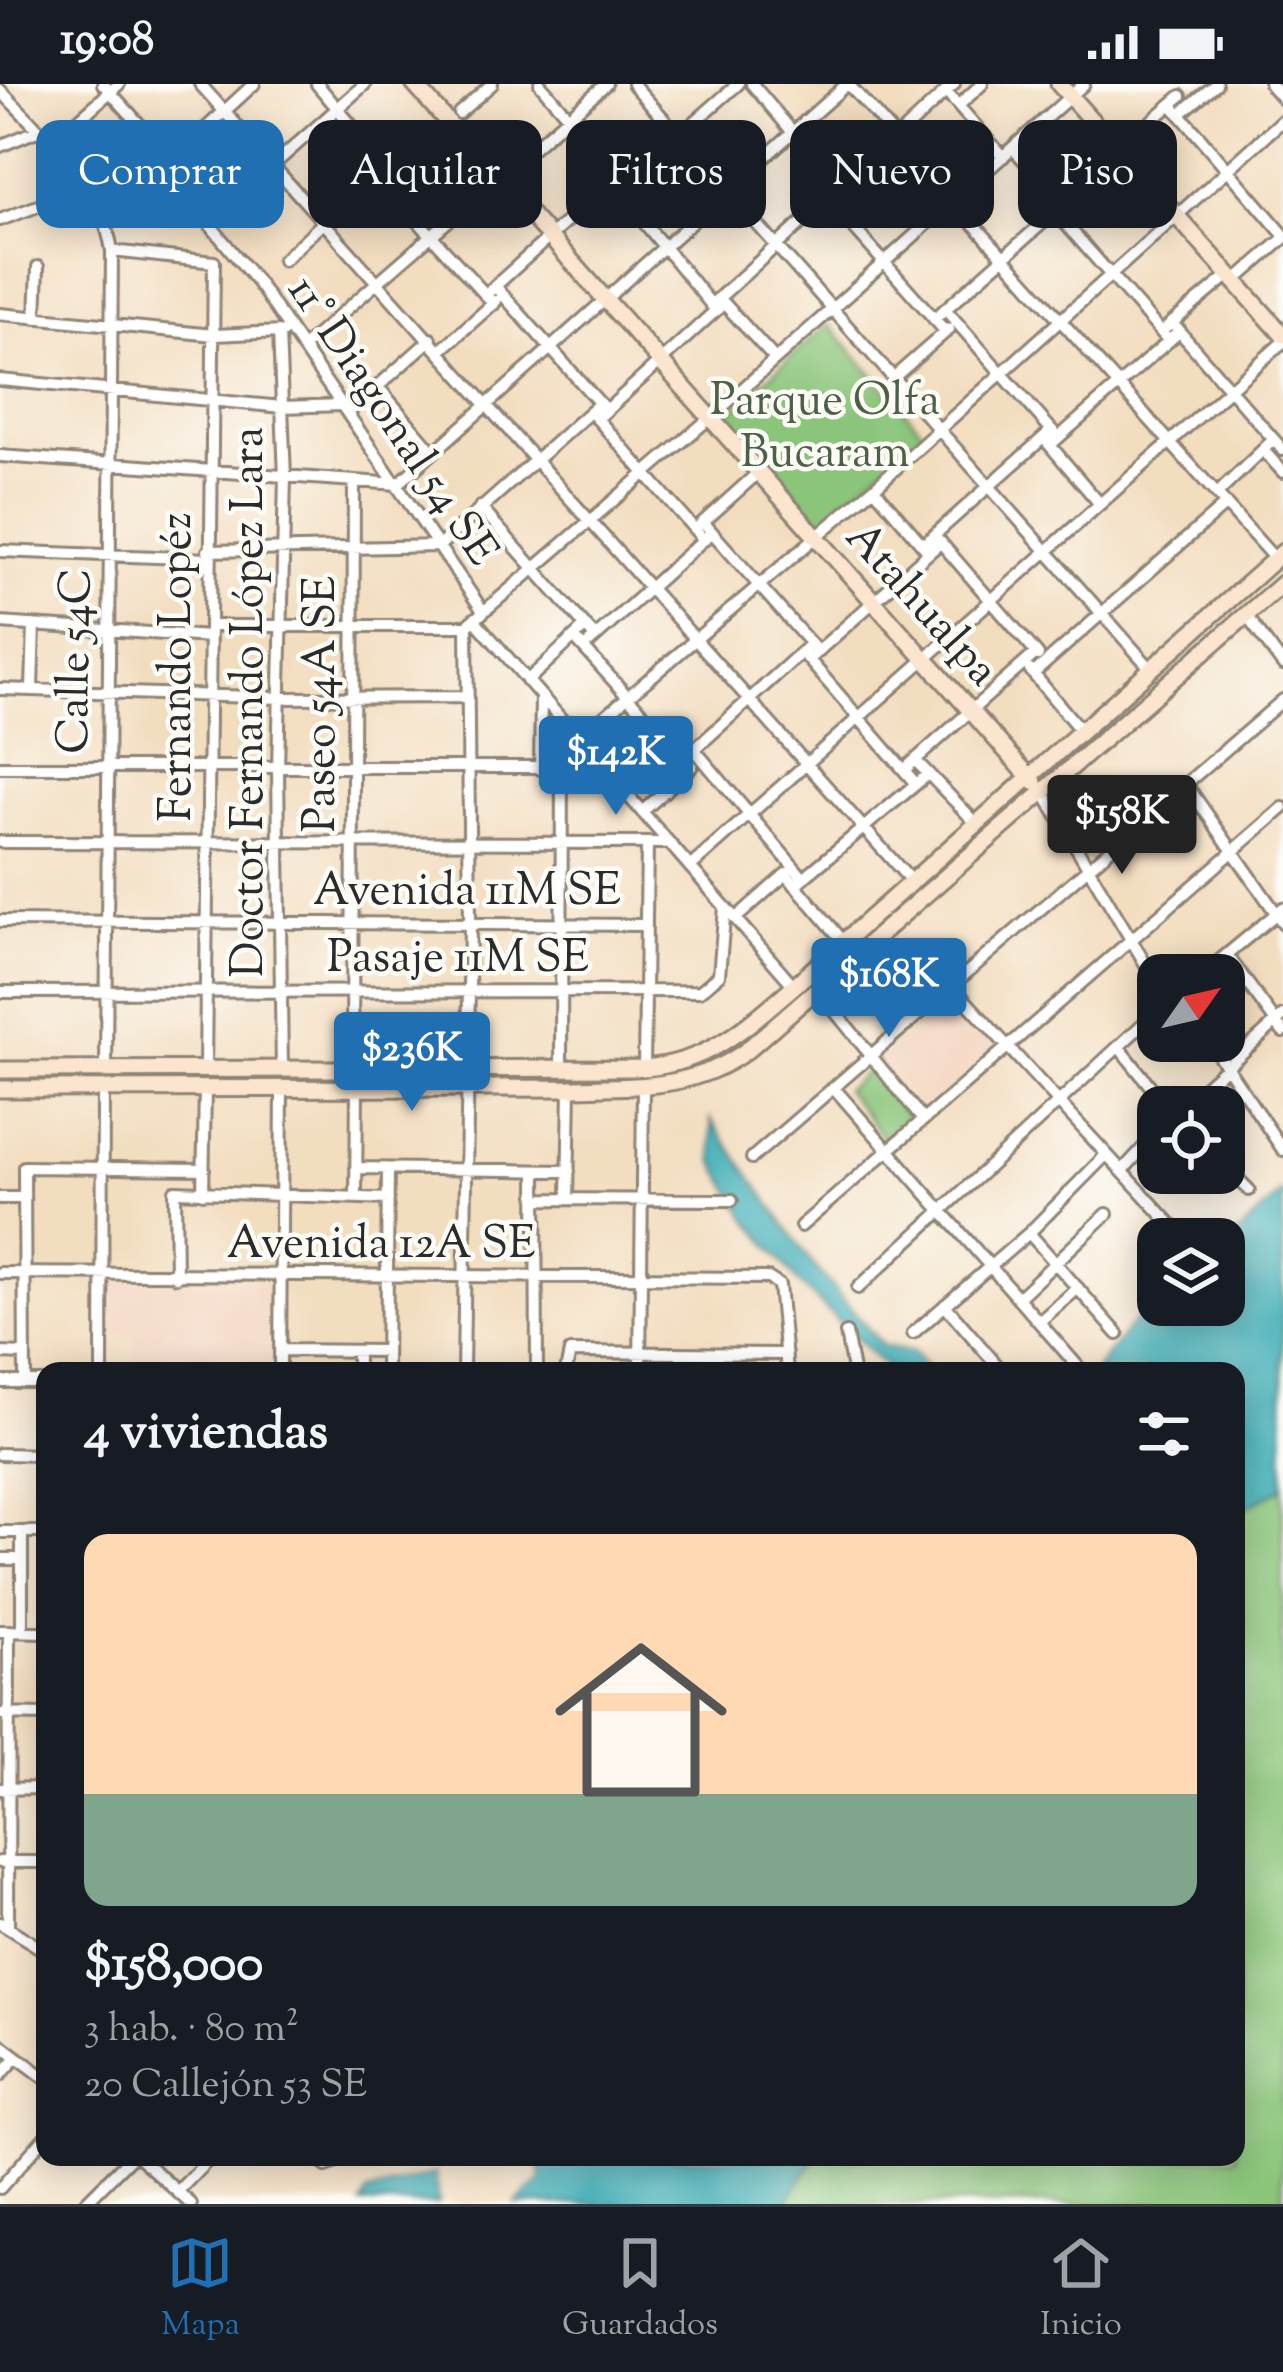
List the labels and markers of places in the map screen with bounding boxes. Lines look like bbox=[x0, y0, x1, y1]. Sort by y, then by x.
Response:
pin: $142K bbox=[532, 716, 700, 818]
pin: $158K bbox=[1038, 775, 1206, 877]
pin: $168K bbox=[805, 938, 973, 1040]
pin: $236K bbox=[328, 1012, 496, 1114]

